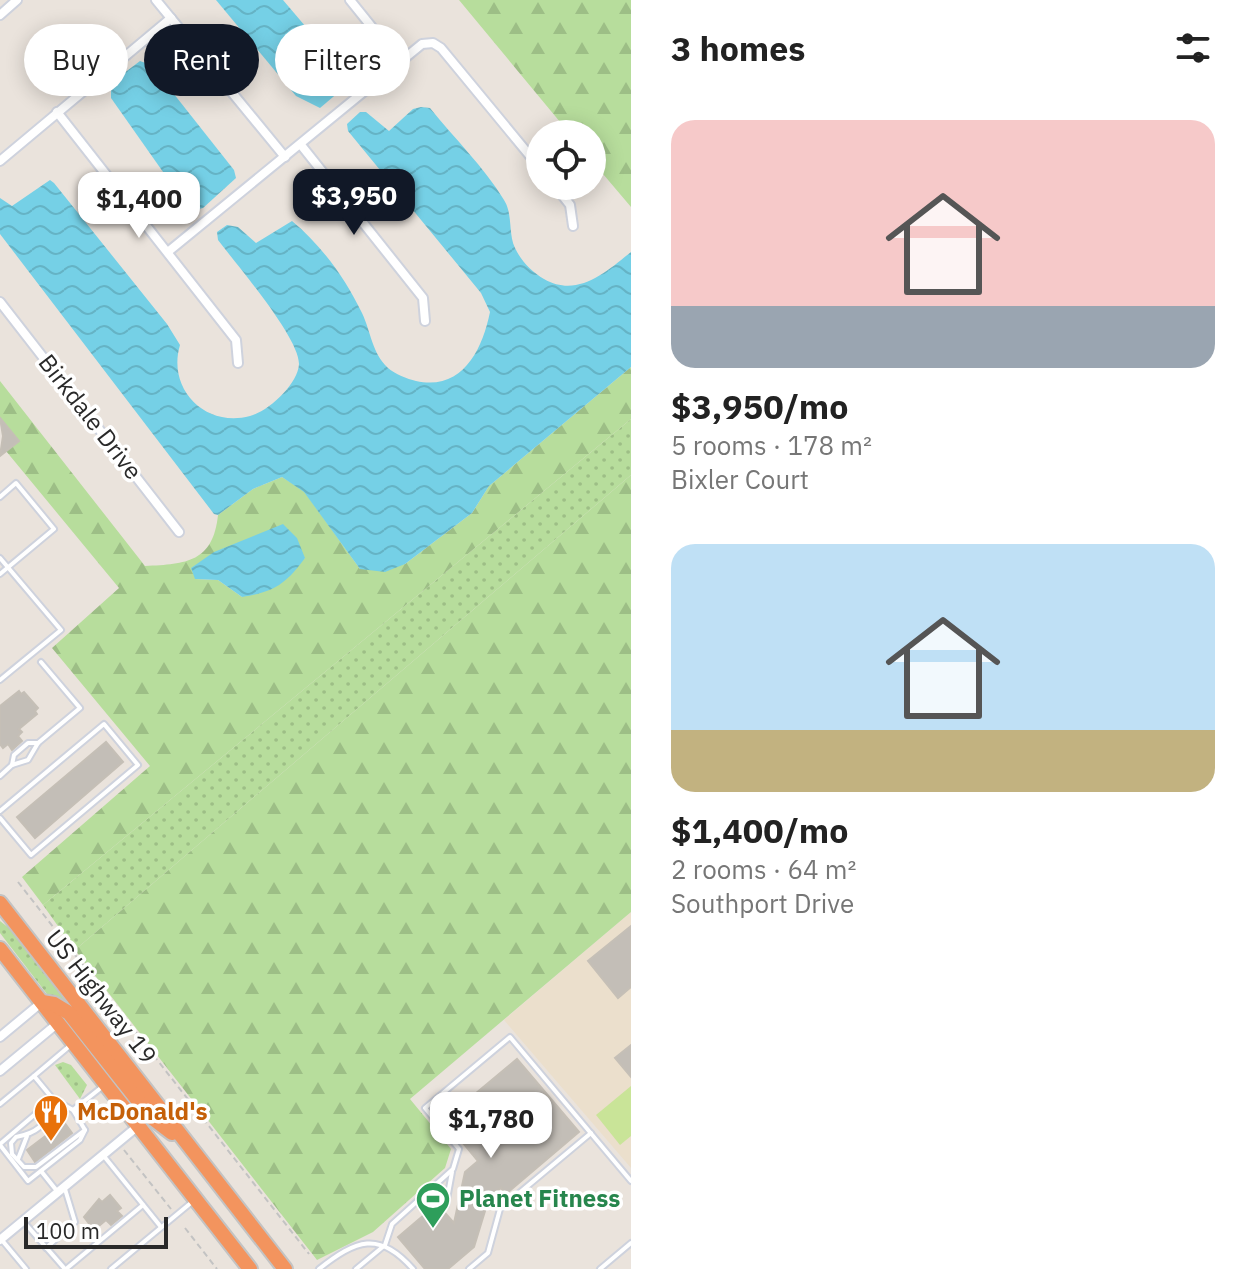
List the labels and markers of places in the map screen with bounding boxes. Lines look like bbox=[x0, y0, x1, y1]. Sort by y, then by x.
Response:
pin: $3,950 bbox=[289, 169, 419, 237]
pin: $1,400 bbox=[74, 172, 204, 240]
pin: $1,780 bbox=[426, 1092, 556, 1160]
restaurant icon: McDonald's bbox=[32, 1093, 70, 1143]
place label: McDonald's bbox=[77, 1095, 208, 1127]
sports icon: Planet Fitness bbox=[414, 1180, 452, 1230]
place label: Planet Fitness bbox=[459, 1182, 620, 1214]

